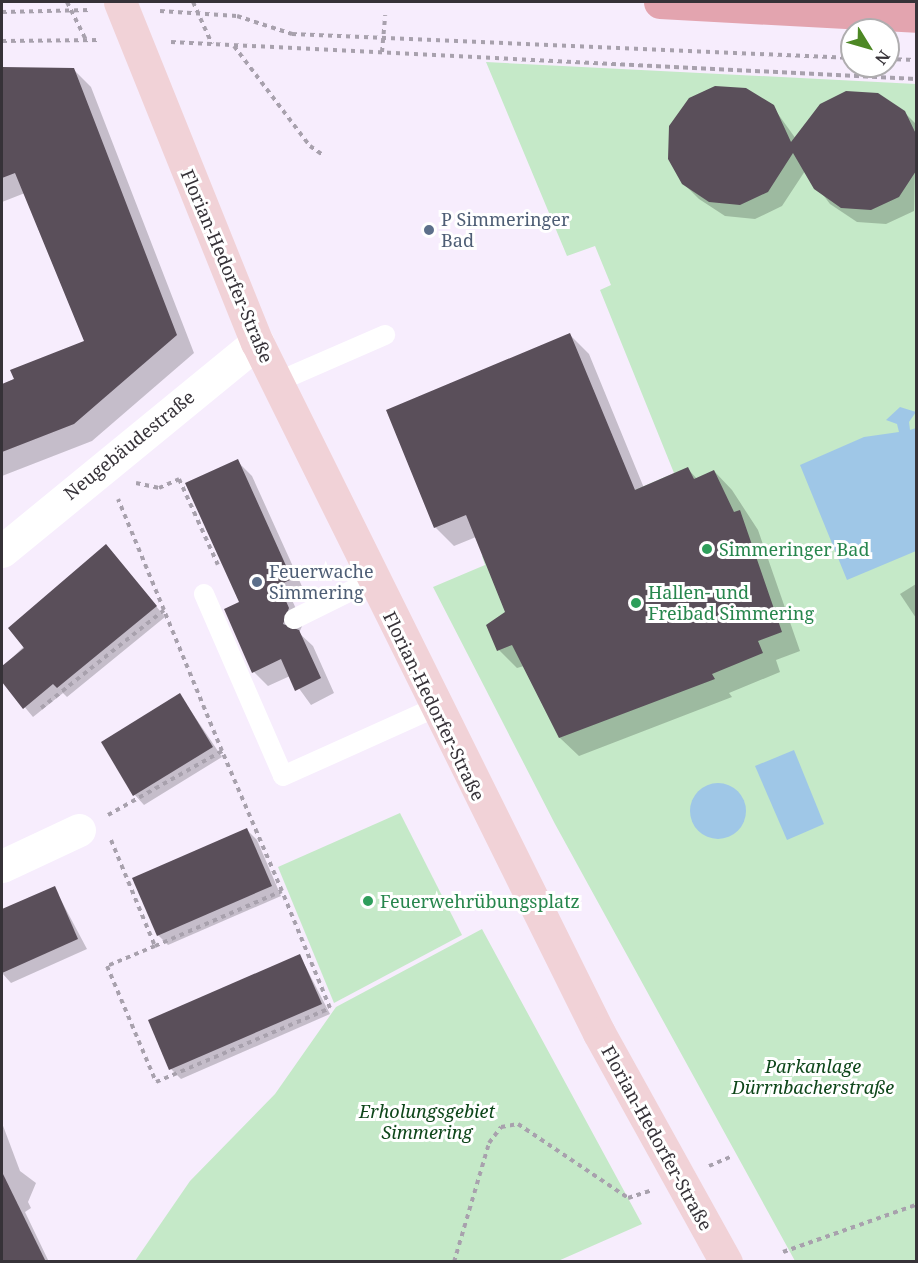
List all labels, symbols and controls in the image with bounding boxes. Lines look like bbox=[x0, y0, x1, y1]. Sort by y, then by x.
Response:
north arrow bbox=[840, 18, 900, 78]
text: N bbox=[870, 46, 895, 69]
street label: Florian-Hedorfer-Straße bbox=[176, 166, 278, 366]
place label: P Simmeringer Bad bbox=[441, 209, 569, 252]
marker: P Simmeringer Bad bbox=[422, 223, 436, 237]
street label: Neugebäudestraße bbox=[59, 386, 199, 504]
place label: Simmeringer Bad bbox=[719, 538, 869, 560]
marker: Simmeringer Bad bbox=[700, 542, 714, 556]
place label: Feuerwache Simmering bbox=[269, 561, 374, 604]
marker: Feuerwache Simmering bbox=[250, 575, 264, 589]
place label: Hallen- und Freibad Simmering bbox=[648, 582, 814, 624]
marker: Hallen- und Freibad Simmering bbox=[629, 596, 643, 610]
street label: Florian-Hedorfer-Straße bbox=[379, 608, 489, 804]
place label: Feuerwehrübungsplatz bbox=[380, 890, 580, 912]
marker: Feuerwehrübungsplatz bbox=[361, 894, 375, 908]
street label: Florian-Hedorfer-Straße bbox=[597, 1042, 717, 1234]
park label: Parkanlage Dürrnbacherstraße bbox=[732, 1056, 894, 1098]
park label: Erholungsgebiet Simmering bbox=[359, 1101, 495, 1144]

